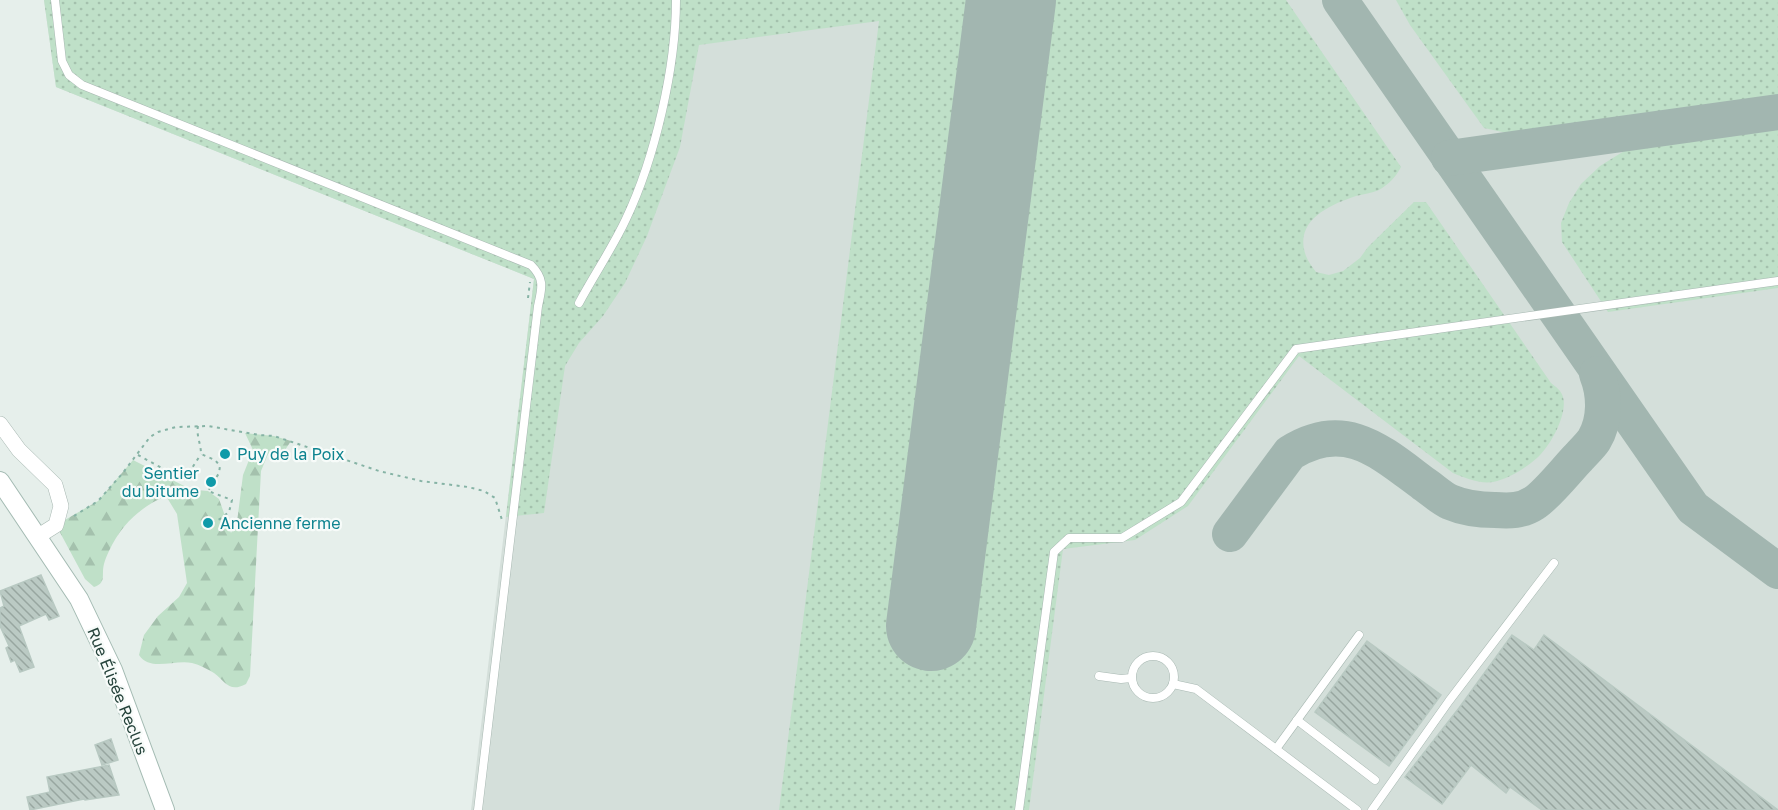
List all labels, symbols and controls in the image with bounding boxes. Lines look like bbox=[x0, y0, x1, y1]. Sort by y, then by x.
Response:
place label: Puy de la Poix bbox=[237, 444, 345, 464]
marker: Puy de la Poix bbox=[218, 447, 232, 461]
place label: Sentier du bitume bbox=[122, 463, 199, 501]
marker: Sentier du bitume bbox=[204, 475, 218, 489]
place label: Ancienne ferme bbox=[220, 513, 340, 533]
marker: Ancienne ferme bbox=[201, 516, 215, 530]
street label: Rue Élisée Reclus bbox=[83, 624, 153, 758]

